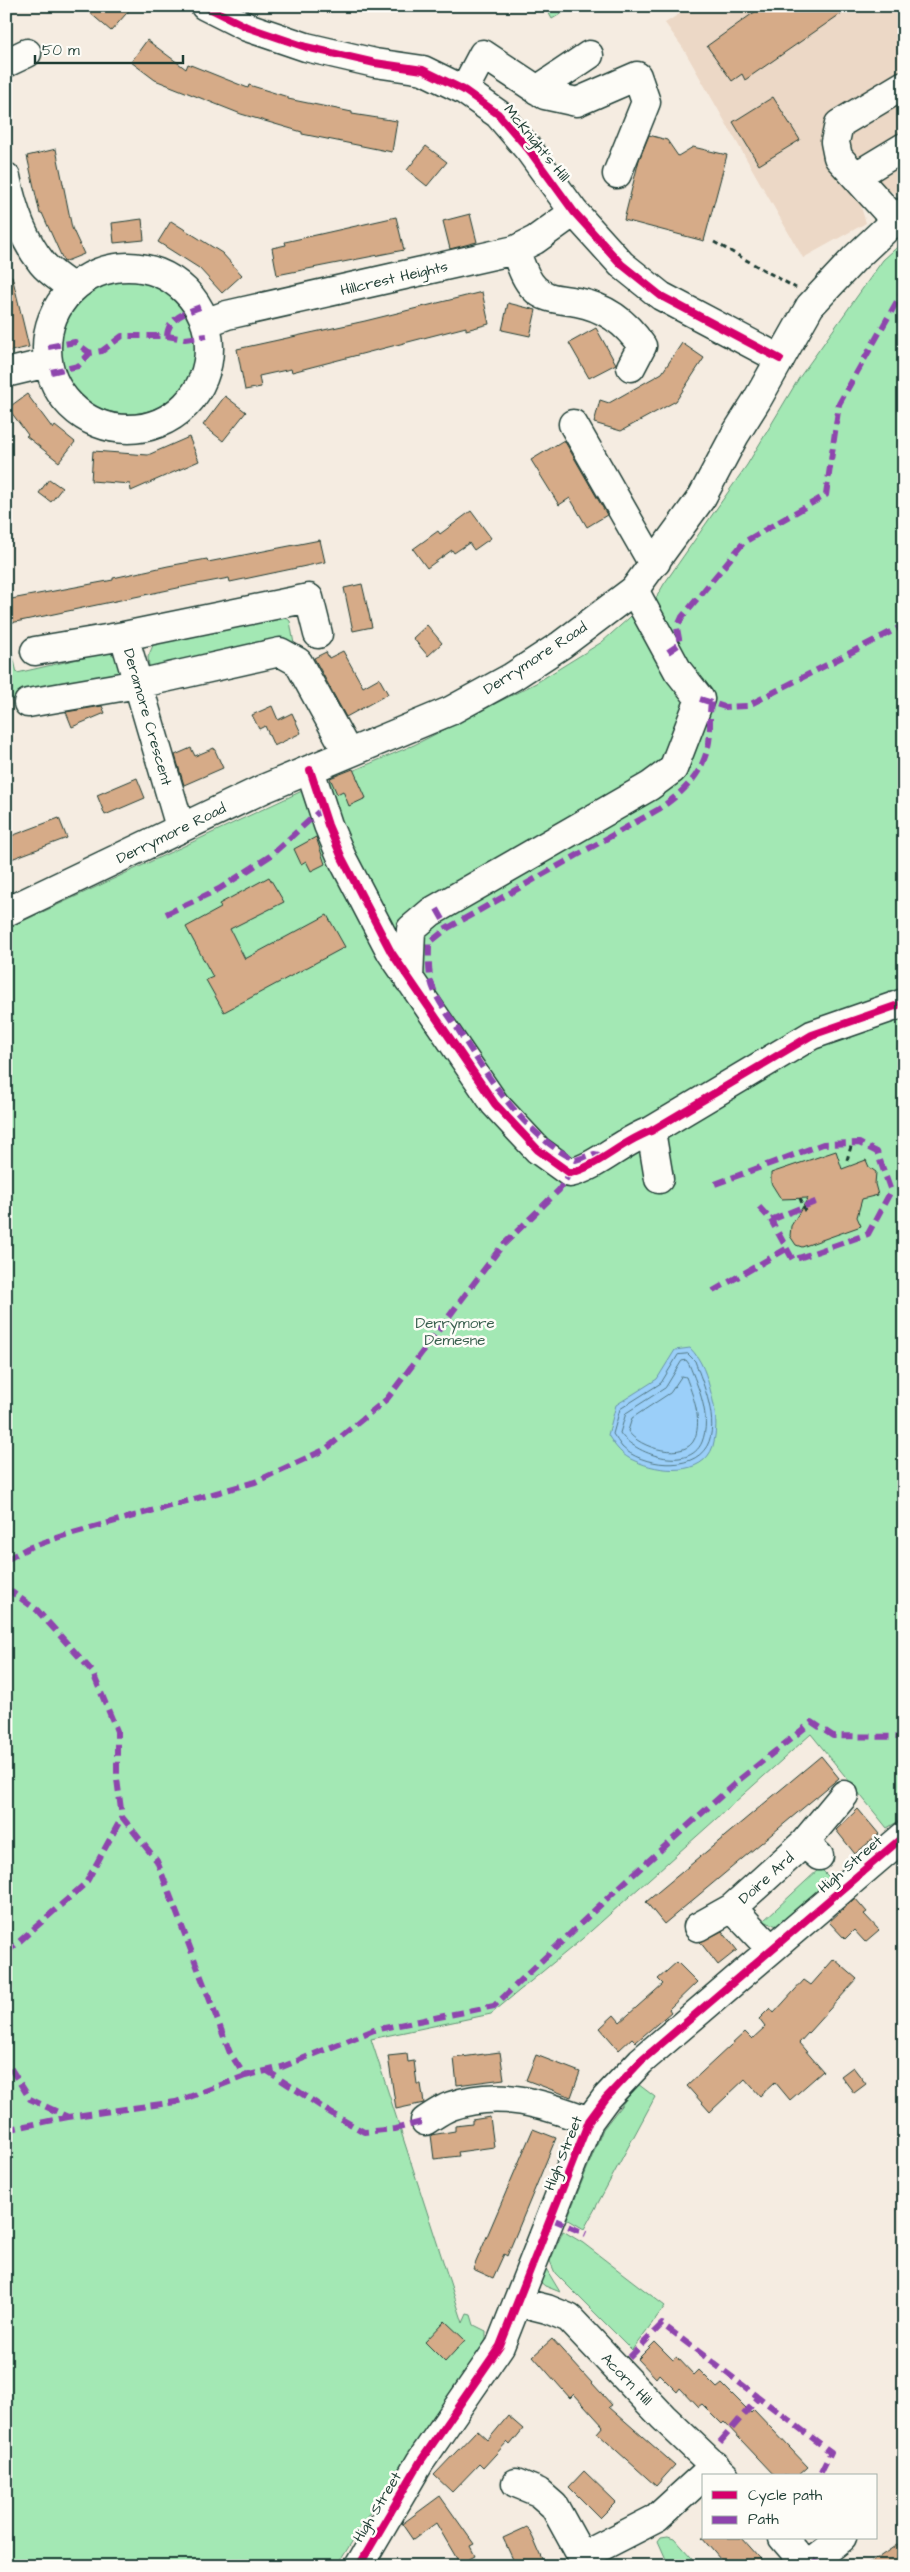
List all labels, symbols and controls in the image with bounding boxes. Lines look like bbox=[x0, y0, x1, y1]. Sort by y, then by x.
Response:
scale bar bbox=[35, 32, 182, 64]
text: 50 m bbox=[42, 40, 80, 61]
street label: McKnight's Hill bbox=[498, 100, 574, 187]
street label: Hillcrest Heights bbox=[338, 256, 451, 302]
street label: Derrymore Road bbox=[479, 617, 592, 701]
street label: Deramore Crescent bbox=[118, 646, 177, 788]
street label: Derrymore Road bbox=[113, 798, 230, 870]
park label: Derrymore Demesne bbox=[415, 1313, 495, 1351]
street label: High Street bbox=[814, 1831, 888, 1899]
street label: Doire Ard bbox=[734, 1847, 799, 1909]
street label: High Street bbox=[539, 2113, 589, 2194]
street label: Acorn Hill bbox=[596, 2349, 657, 2410]
street label: High Street bbox=[348, 2468, 408, 2547]
legend bbox=[702, 2474, 878, 2540]
text: Cycle path bbox=[748, 2485, 823, 2507]
text: Path bbox=[748, 2509, 779, 2530]

